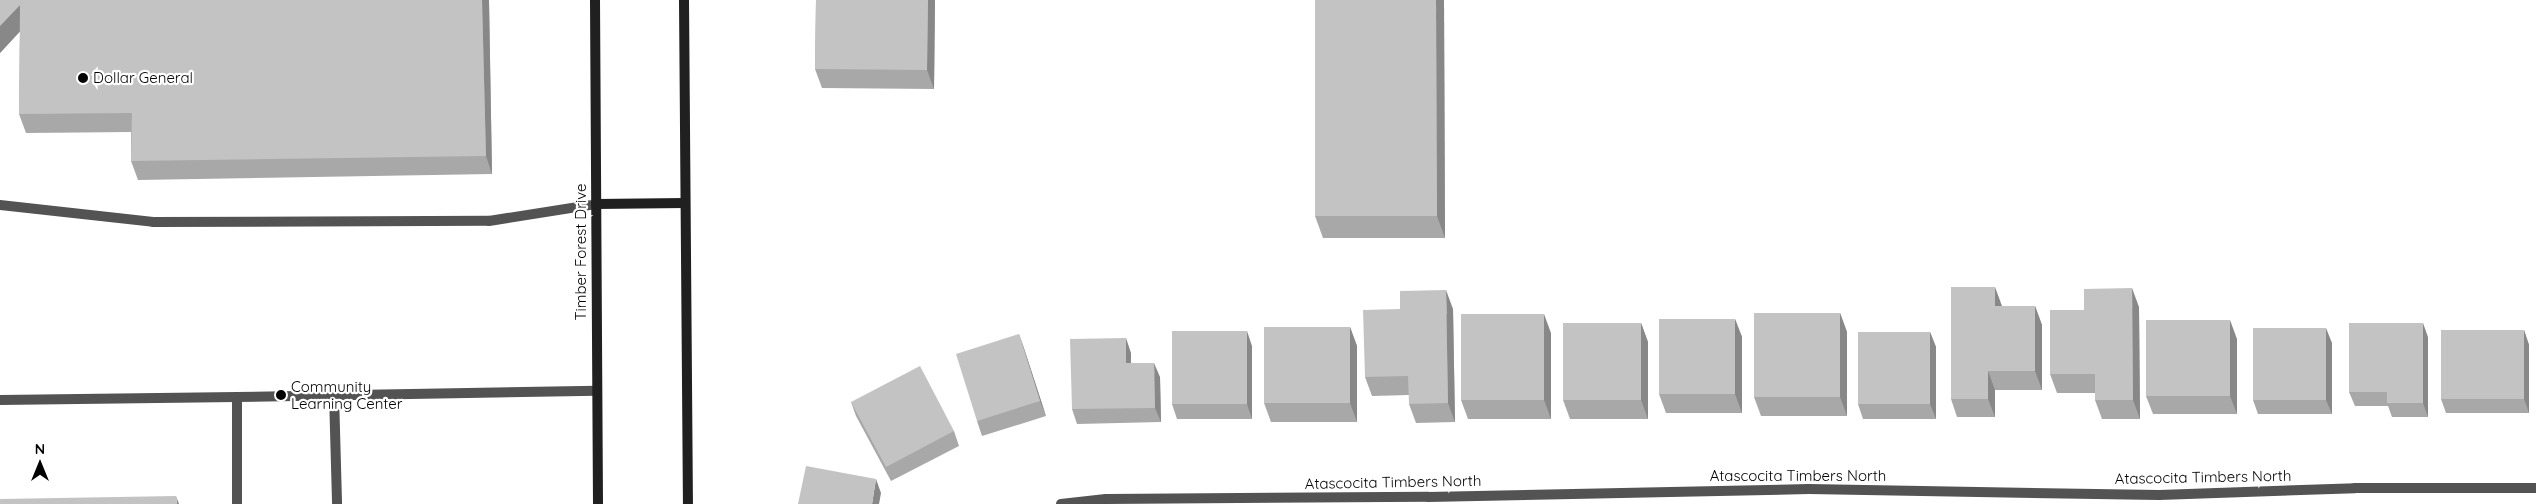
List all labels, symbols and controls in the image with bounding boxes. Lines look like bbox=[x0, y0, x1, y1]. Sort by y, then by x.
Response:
place label: Dollar General bbox=[93, 69, 193, 87]
marker: Dollar General bbox=[77, 72, 89, 84]
street label: Timber Forest Drive bbox=[572, 184, 590, 320]
place label: Community Learning Center bbox=[291, 377, 403, 412]
marker: Community Learning Center bbox=[275, 389, 287, 401]
north arrow bbox=[15, 439, 65, 489]
text: N bbox=[35, 440, 45, 458]
street label: Atascocita Timbers North bbox=[2115, 466, 2291, 488]
street label: Atascocita Timbers North bbox=[1710, 467, 1886, 485]
street label: Atascocita Timbers North bbox=[1305, 471, 1481, 493]

